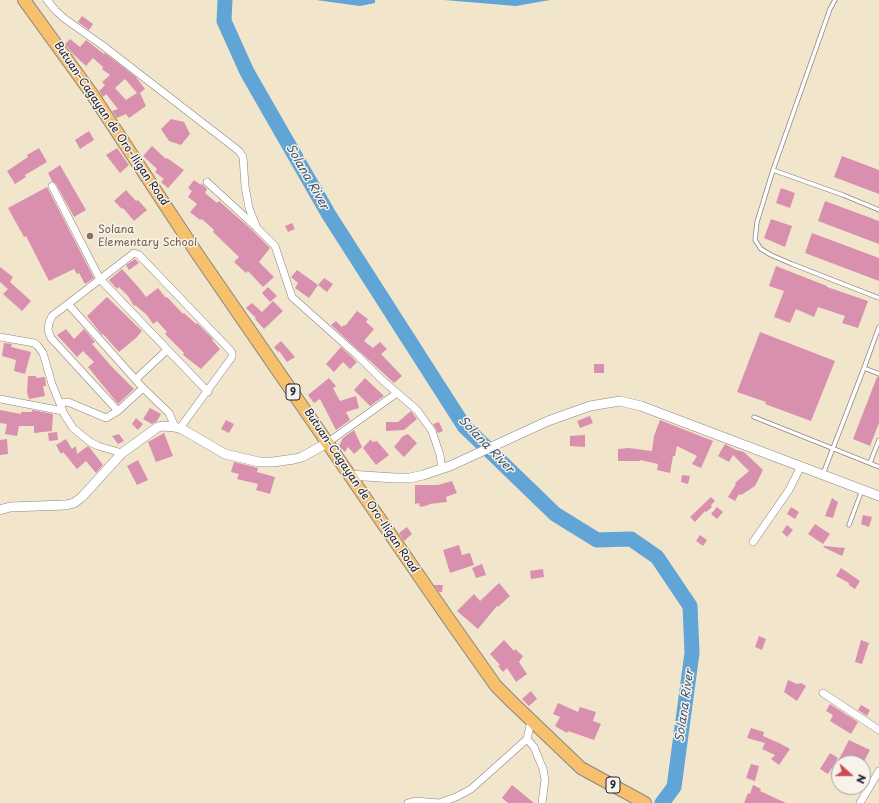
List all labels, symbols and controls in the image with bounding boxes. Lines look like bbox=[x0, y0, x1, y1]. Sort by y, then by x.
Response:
street label: Butuan-Cagayan de Oro-Iligan Road bbox=[51, 39, 171, 209]
water label: Solana River bbox=[283, 142, 331, 212]
place label: Solana Elementary School bbox=[98, 223, 197, 249]
marker: Solana Elementary School bbox=[85, 231, 95, 241]
road number: 9 bbox=[286, 384, 300, 400]
street label: Butuan-Cagayan de Oro-Iligan Road bbox=[301, 406, 421, 576]
water label: Solana River bbox=[456, 414, 516, 476]
water label: Solana River bbox=[673, 669, 697, 743]
north arrow bbox=[831, 755, 871, 795]
text: N bbox=[852, 772, 871, 786]
road number: 9 bbox=[606, 777, 620, 793]

